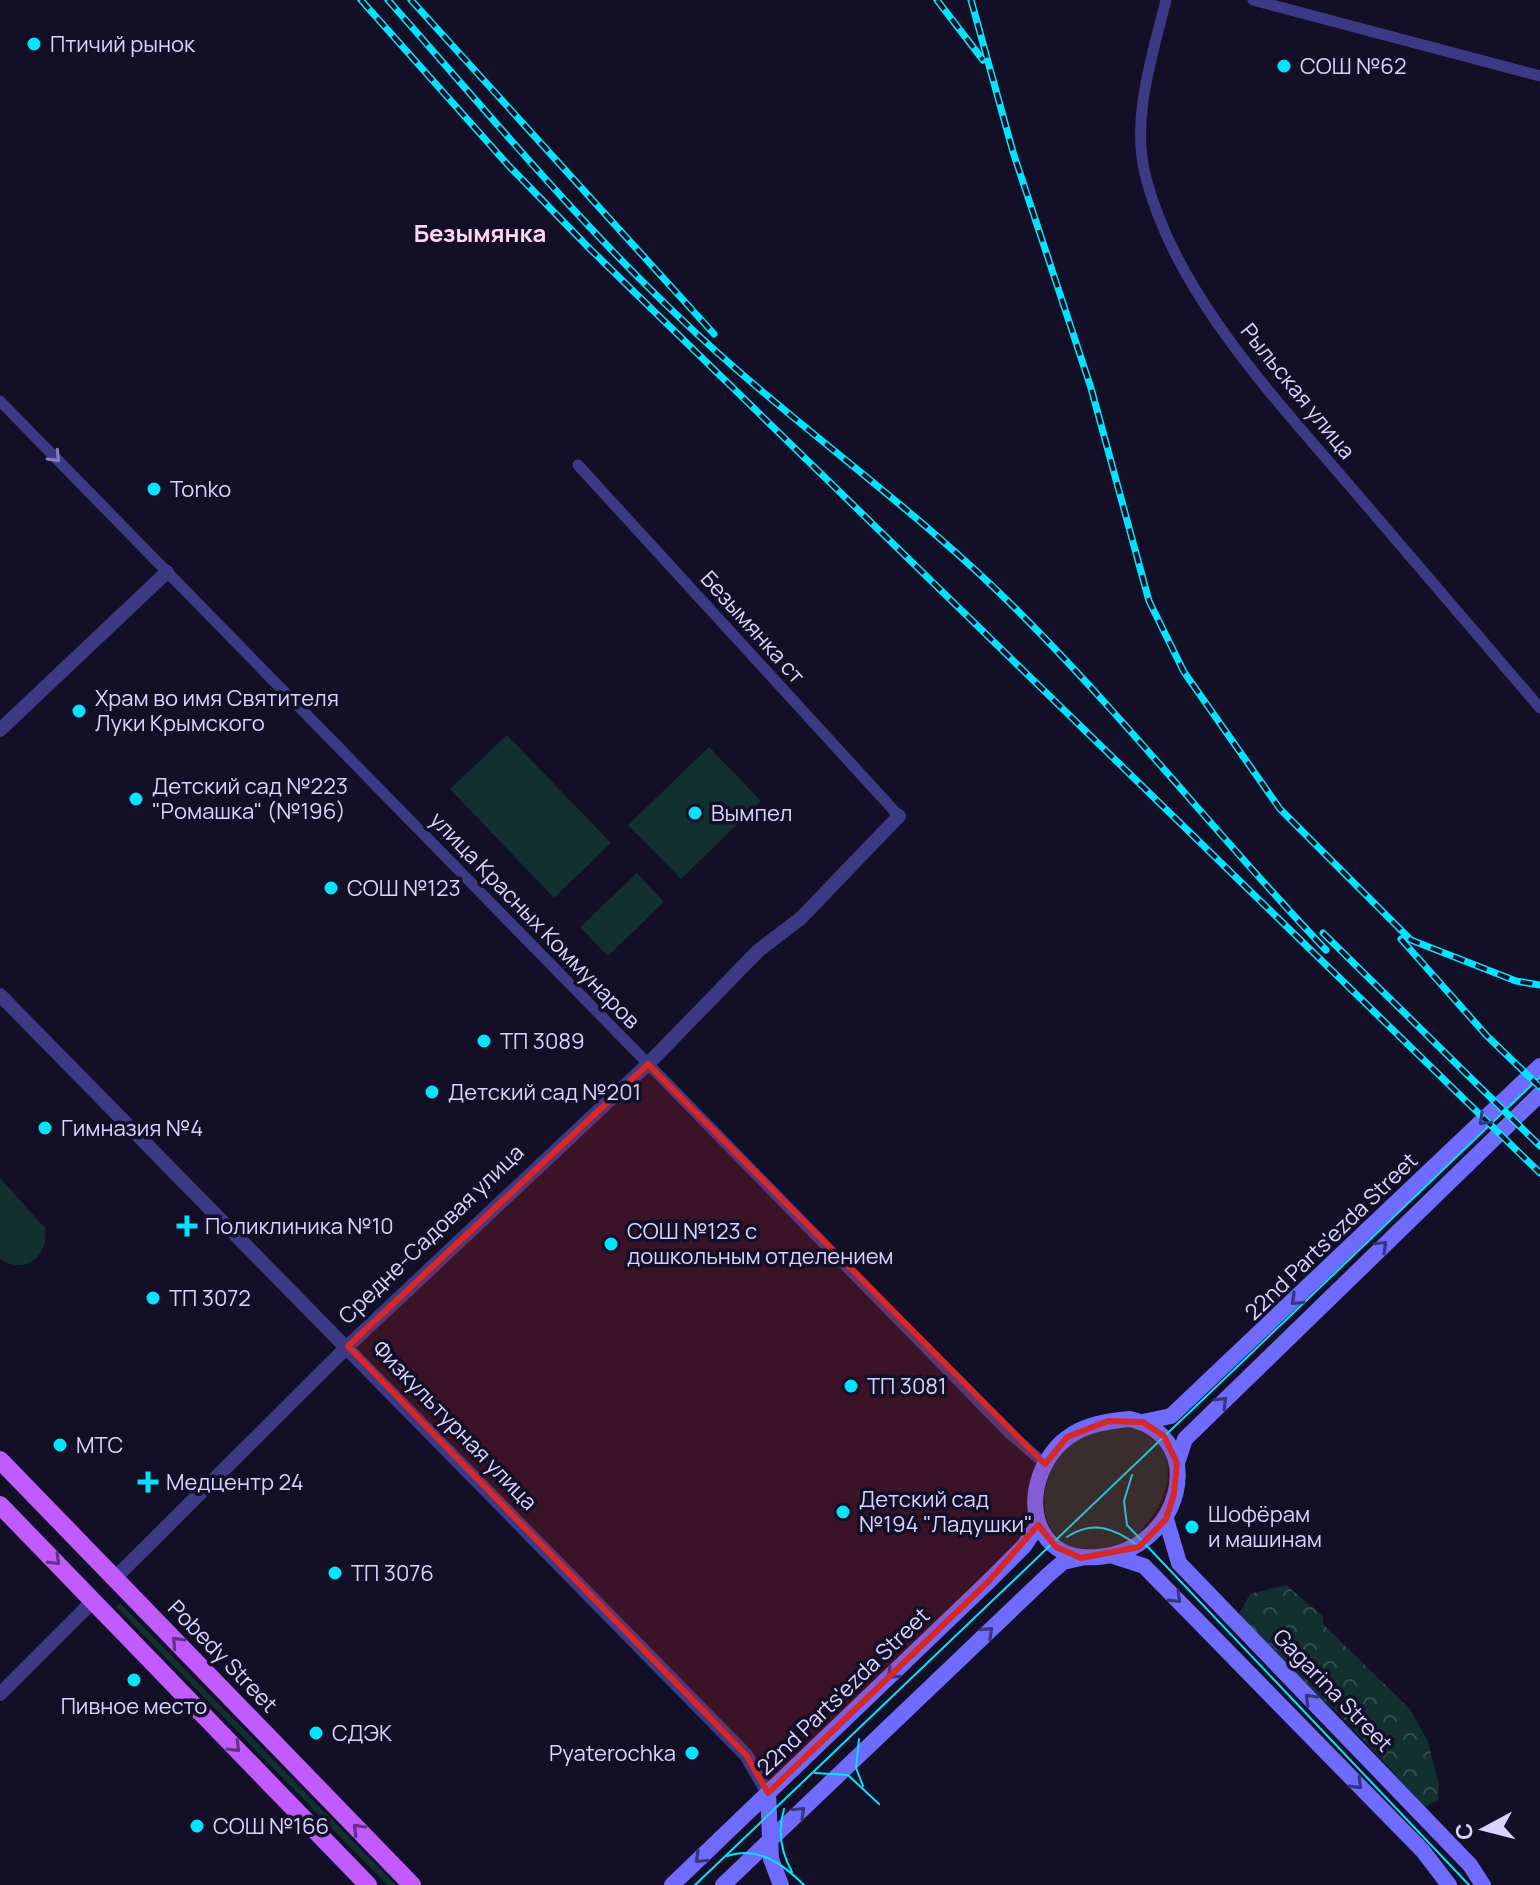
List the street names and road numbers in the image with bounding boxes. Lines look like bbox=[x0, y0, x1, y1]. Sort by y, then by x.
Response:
street label: Рыльская улица bbox=[1234, 317, 1362, 465]
street label: Безымянка ст bbox=[694, 564, 812, 690]
street label: улица Красных Коммунаров bbox=[423, 805, 647, 1035]
street label: Средне-Садовая улица bbox=[332, 1138, 530, 1330]
street label: 22nd Parts'ezda Street bbox=[1238, 1145, 1424, 1326]
street label: Физкультурная улица bbox=[366, 1334, 544, 1516]
street label: Pobedy Street bbox=[162, 1593, 285, 1719]
street label: 22nd Parts'ezda Street bbox=[750, 1600, 936, 1781]
street label: Gagarina Street bbox=[1267, 1622, 1400, 1758]

